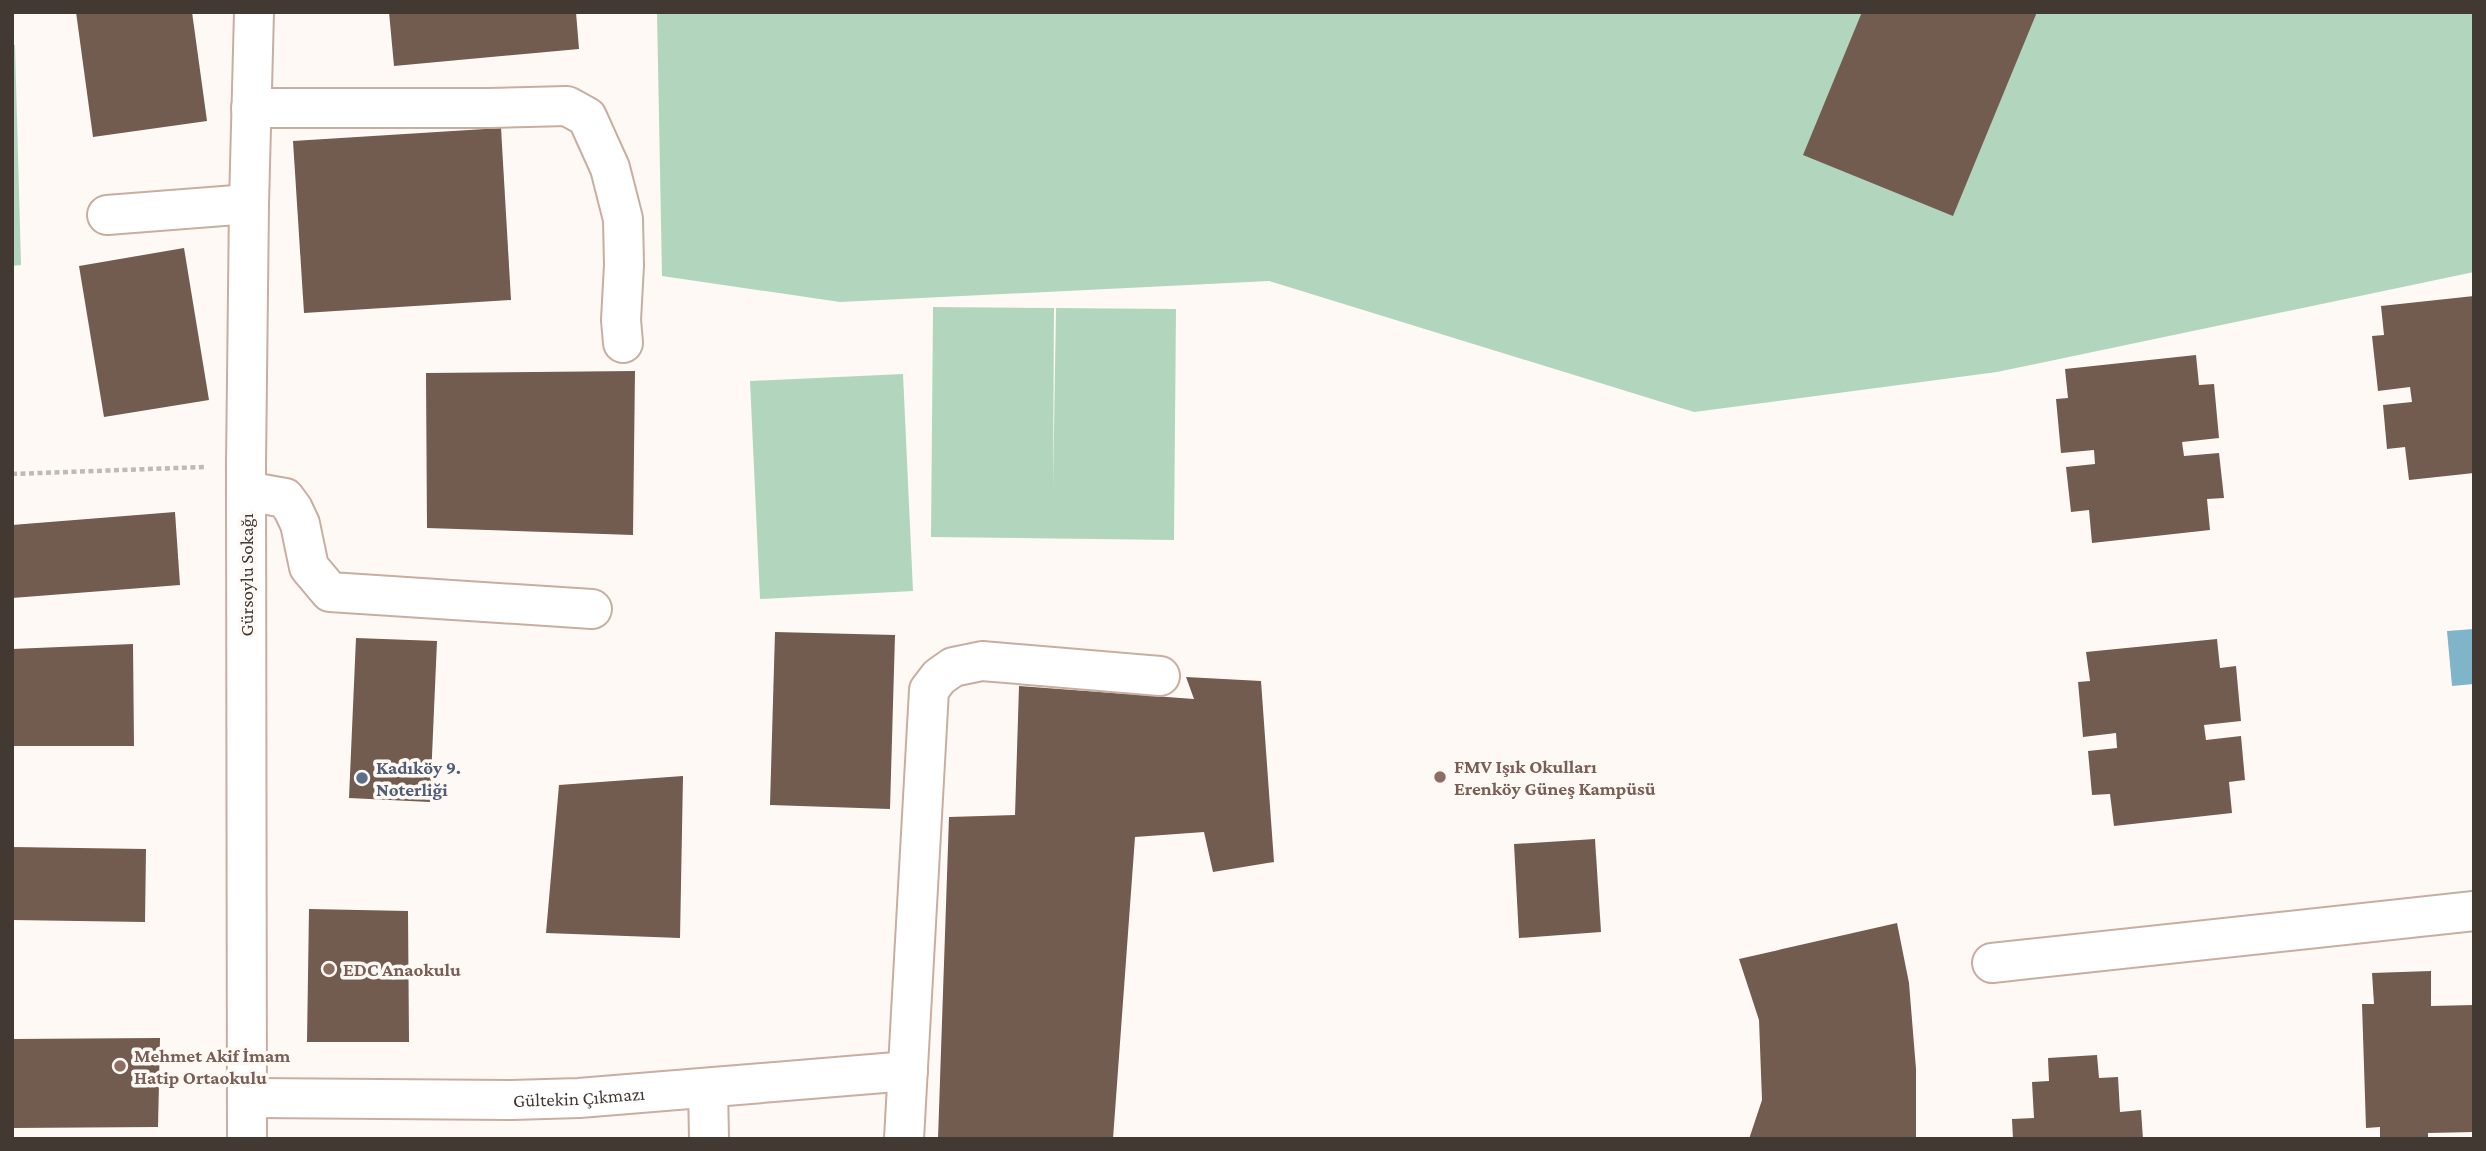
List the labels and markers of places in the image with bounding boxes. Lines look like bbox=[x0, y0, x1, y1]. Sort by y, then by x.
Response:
place label: FMV Işık Okulları Erenköy Güneş Kampüsü bbox=[1454, 756, 1656, 799]
place label: Kadıköy 9. Noterliği bbox=[376, 757, 461, 800]
marker: FMV Işık Okulları Erenköy Güneş Kampüsü bbox=[1432, 769, 1448, 785]
marker: Kadıköy 9. Noterliği bbox=[354, 770, 370, 786]
place label: EDC Anaokulu bbox=[343, 959, 461, 980]
marker: EDC Anaokulu bbox=[321, 961, 337, 977]
place label: Mehmet Akif İmam Hatip Ortaokulu bbox=[134, 1045, 290, 1088]
marker: Mehmet Akif İmam Hatip Ortaokulu bbox=[112, 1058, 128, 1074]

